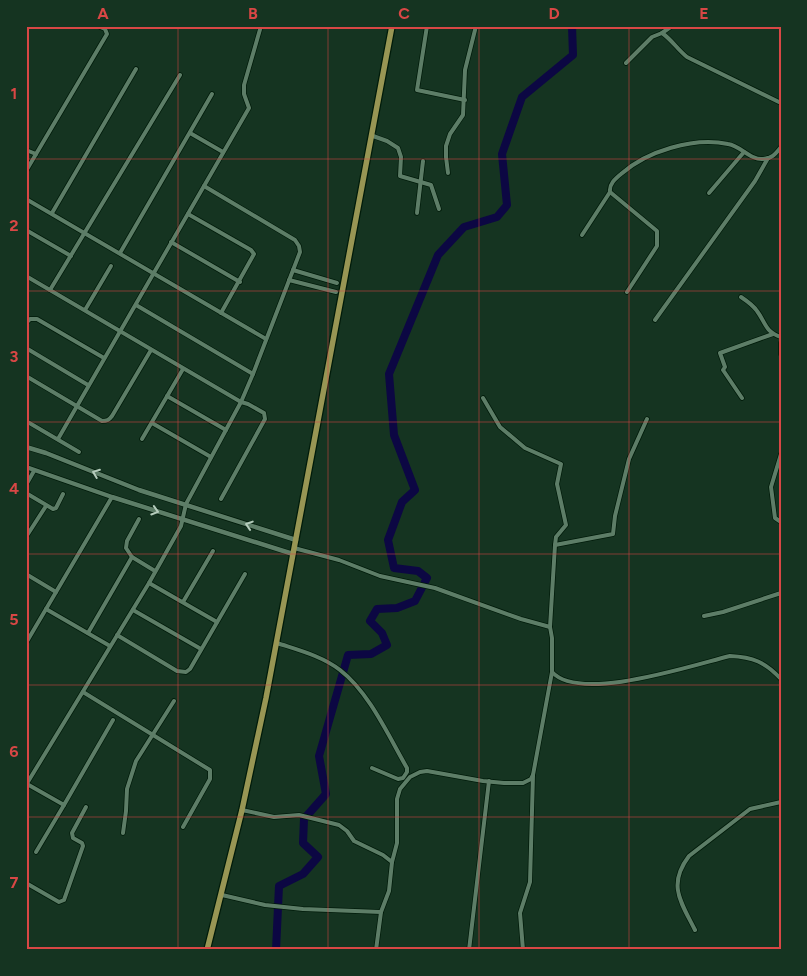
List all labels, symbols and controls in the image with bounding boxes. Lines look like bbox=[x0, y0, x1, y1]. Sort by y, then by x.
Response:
text: A bbox=[97, 4, 109, 23]
text: B bbox=[248, 4, 258, 23]
text: C bbox=[398, 4, 410, 23]
text: D bbox=[548, 4, 560, 23]
text: E bbox=[699, 4, 709, 23]
text: 1 bbox=[11, 84, 17, 103]
text: 2 bbox=[9, 216, 19, 235]
text: 3 bbox=[10, 347, 19, 366]
one-way arrow bbox=[92, 469, 100, 479]
text: 4 bbox=[9, 479, 19, 498]
one-way arrow bbox=[151, 505, 159, 515]
one-way arrow bbox=[246, 520, 254, 530]
text: 5 bbox=[9, 610, 19, 629]
text: 6 bbox=[9, 742, 19, 761]
text: 7 bbox=[10, 873, 19, 892]

